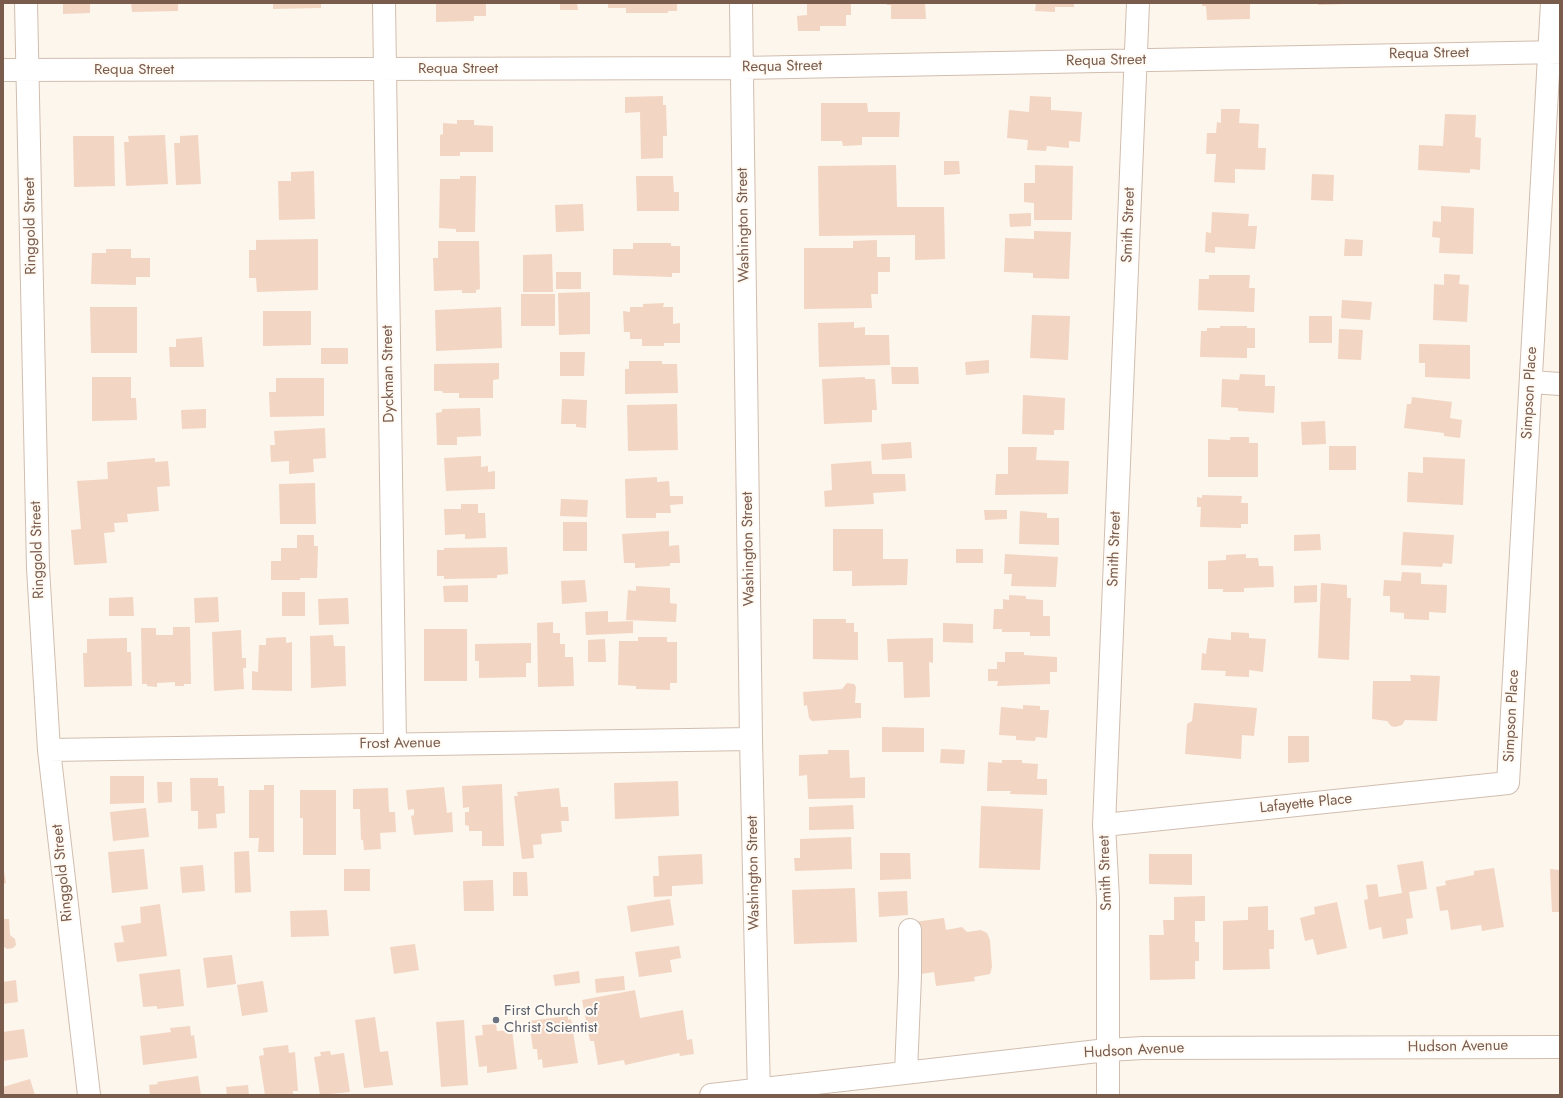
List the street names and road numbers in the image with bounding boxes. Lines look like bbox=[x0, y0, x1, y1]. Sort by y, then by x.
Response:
street label: Requa Street bbox=[1389, 44, 1469, 64]
street label: Requa Street bbox=[1066, 51, 1146, 71]
street label: Requa Street bbox=[742, 57, 822, 77]
street label: Requa Street bbox=[418, 60, 498, 78]
street label: Requa Street bbox=[94, 61, 174, 79]
street label: Washington Street bbox=[734, 167, 754, 283]
street label: Ringgold Street bbox=[21, 177, 41, 275]
street label: Smith Street bbox=[1119, 187, 1139, 263]
street label: Dyckman Street bbox=[379, 325, 399, 423]
street label: Simpson Place bbox=[1519, 346, 1541, 440]
street label: Washington Street bbox=[739, 491, 759, 607]
street label: Ringgold Street bbox=[27, 501, 49, 599]
street label: Smith Street bbox=[1105, 511, 1125, 587]
street label: Simpson Place bbox=[1501, 669, 1523, 763]
street label: Frost Avenue bbox=[359, 734, 441, 754]
street label: Lafayette Place bbox=[1259, 790, 1353, 818]
street label: Washington Street bbox=[744, 815, 764, 931]
street label: Ringgold Street bbox=[49, 823, 77, 923]
street label: Smith Street bbox=[1096, 835, 1116, 911]
street label: Hudson Avenue bbox=[1408, 1037, 1508, 1057]
street label: Hudson Avenue bbox=[1083, 1039, 1185, 1063]

